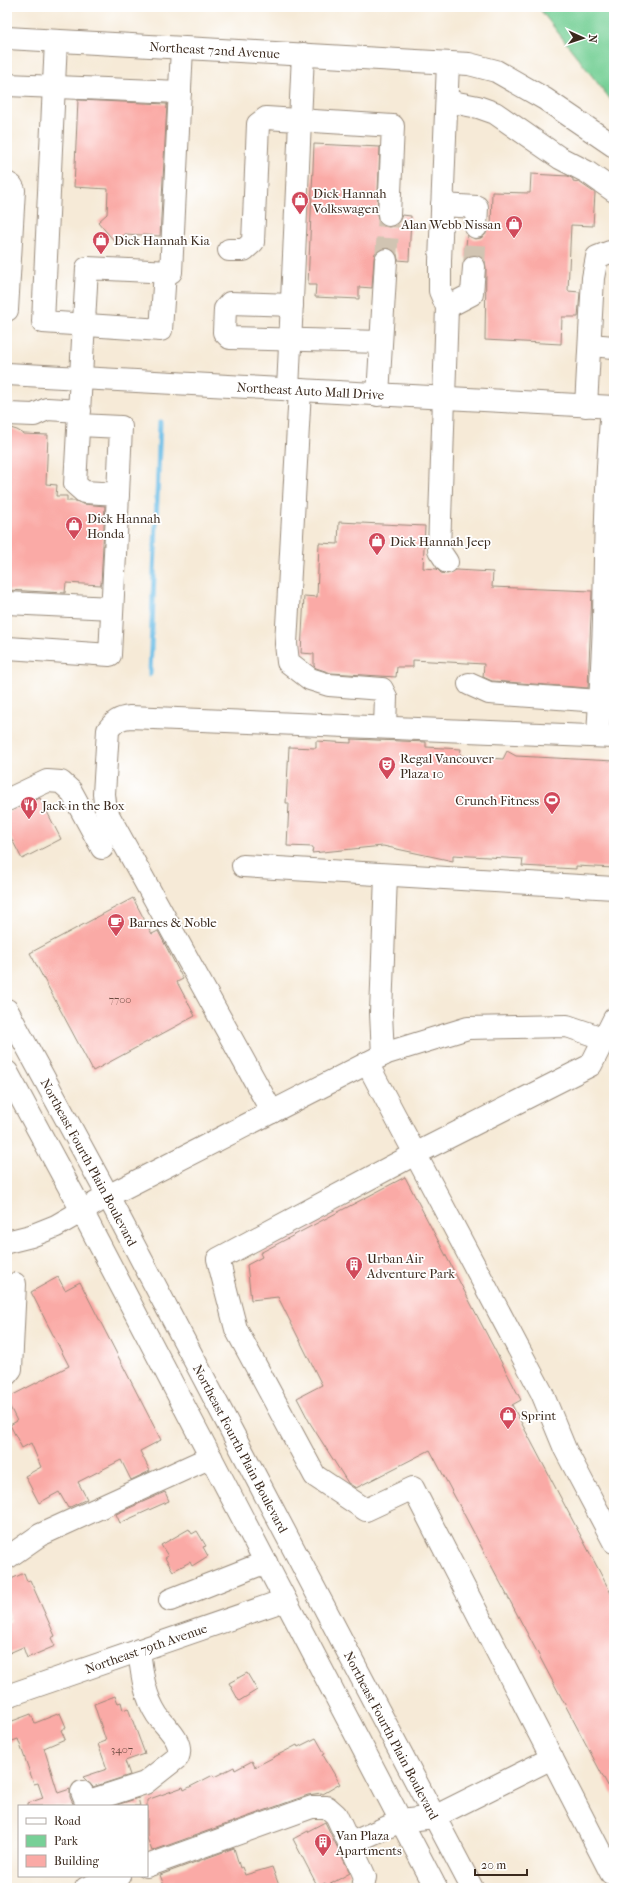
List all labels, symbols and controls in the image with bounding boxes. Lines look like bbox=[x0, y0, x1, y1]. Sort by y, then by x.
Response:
north arrow bbox=[563, 18, 603, 58]
text: N bbox=[586, 34, 599, 44]
street label: Northeast 72nd Avenue bbox=[149, 39, 281, 61]
place label: Dick Hannah Volkswagen bbox=[312, 186, 387, 216]
shop icon: Dick Hannah Volkswagen bbox=[290, 190, 310, 215]
shop icon: Alan Webb Nissan bbox=[504, 214, 524, 239]
place label: Alan Webb Nissan bbox=[400, 217, 501, 232]
shop icon: Dick Hannah Kia bbox=[91, 230, 111, 255]
place label: Dick Hannah Kia bbox=[114, 233, 211, 248]
street label: Northeast Auto Mall Drive bbox=[236, 379, 385, 402]
place label: Dick Hannah Honda bbox=[87, 511, 161, 541]
shop icon: Dick Hannah Honda bbox=[64, 515, 84, 540]
shop icon: Dick Hannah Jeep bbox=[367, 531, 387, 556]
place label: Dick Hannah Jeep bbox=[390, 534, 491, 549]
place label: Regal Vancouver Plaza 10 bbox=[400, 751, 494, 781]
theatre icon: Regal Vancouver Plaza 10 bbox=[377, 755, 397, 780]
sports icon: Crunch Fitness bbox=[542, 790, 562, 815]
place label: Crunch Fitness bbox=[455, 793, 539, 808]
restaurant icon: Jack in the Box bbox=[19, 795, 39, 820]
place label: Jack in the Box bbox=[41, 798, 125, 813]
cafe icon: Barnes & Noble bbox=[106, 912, 126, 937]
place label: Barnes & Noble bbox=[129, 915, 217, 930]
house number: 7700 bbox=[109, 993, 131, 1006]
street label: Northeast Fourth Plain Boulevard bbox=[38, 1076, 141, 1249]
place label: Urban Air Adventure Park bbox=[366, 1251, 455, 1281]
building icon: Urban Air Adventure Park bbox=[344, 1255, 364, 1280]
street label: Northeast Fourth Plain Boulevard bbox=[190, 1362, 292, 1536]
shop icon: Sprint bbox=[498, 1405, 518, 1430]
place label: Sprint bbox=[521, 1408, 557, 1423]
street label: Northeast 79th Avenue bbox=[83, 1620, 210, 1676]
street label: Northeast Fourth Plain Boulevard bbox=[341, 1649, 443, 1823]
house number: 3407 bbox=[111, 1743, 133, 1756]
legend bbox=[18, 1805, 148, 1877]
text: Road bbox=[54, 1814, 81, 1828]
place label: Van Plaza Apartments bbox=[335, 1828, 402, 1858]
building icon: Van Plaza Apartments bbox=[313, 1832, 333, 1857]
text: Park bbox=[54, 1834, 79, 1848]
scale bar bbox=[475, 1851, 527, 1877]
text: Building bbox=[54, 1854, 99, 1868]
text: 20 m bbox=[481, 1858, 506, 1872]

